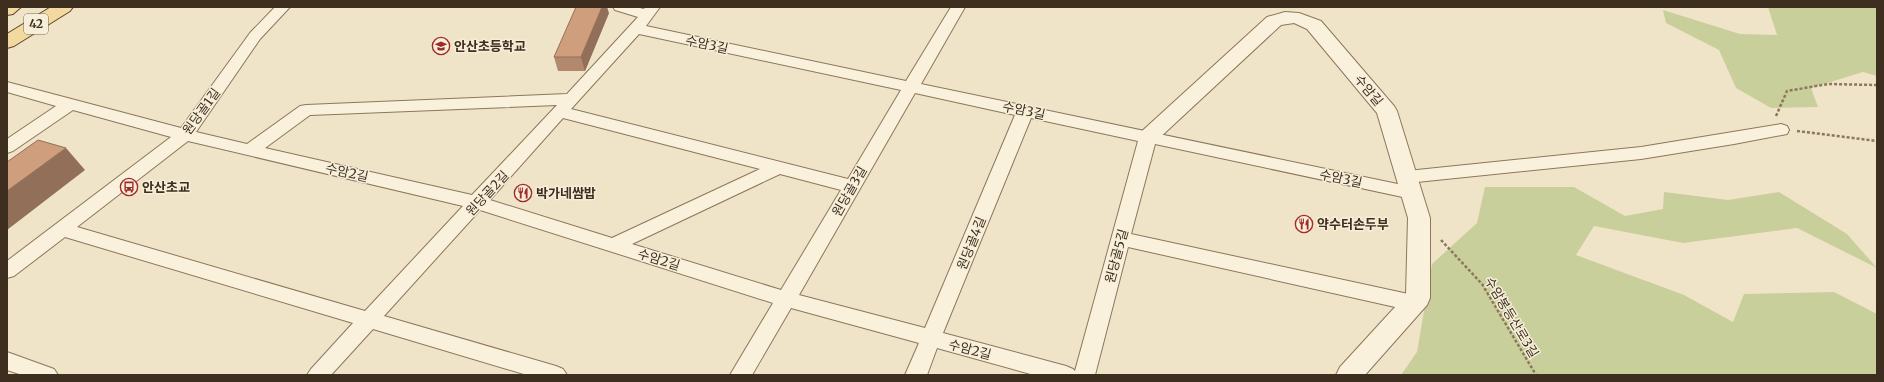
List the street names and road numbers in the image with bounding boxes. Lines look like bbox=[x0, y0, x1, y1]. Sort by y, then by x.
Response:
road number: 42 bbox=[24, 14, 48, 34]
street label: 수암3길 bbox=[684, 32, 730, 57]
street label: 수암길 bbox=[1351, 71, 1387, 110]
street label: 원당골1길 bbox=[179, 85, 224, 138]
street label: 수암3길 bbox=[1001, 98, 1047, 123]
street label: 수암2길 bbox=[324, 159, 370, 186]
street label: 원당골3길 bbox=[828, 163, 871, 219]
street label: 수암3길 bbox=[1318, 166, 1364, 191]
street label: 원당골2길 bbox=[462, 167, 513, 219]
street label: 원당골4길 bbox=[953, 214, 990, 272]
street label: 원당골5길 bbox=[1101, 227, 1132, 285]
street label: 수암2길 bbox=[636, 245, 682, 274]
street label: 수암봉등산로3길 bbox=[1481, 274, 1542, 361]
street label: 수암2길 bbox=[947, 336, 993, 363]

